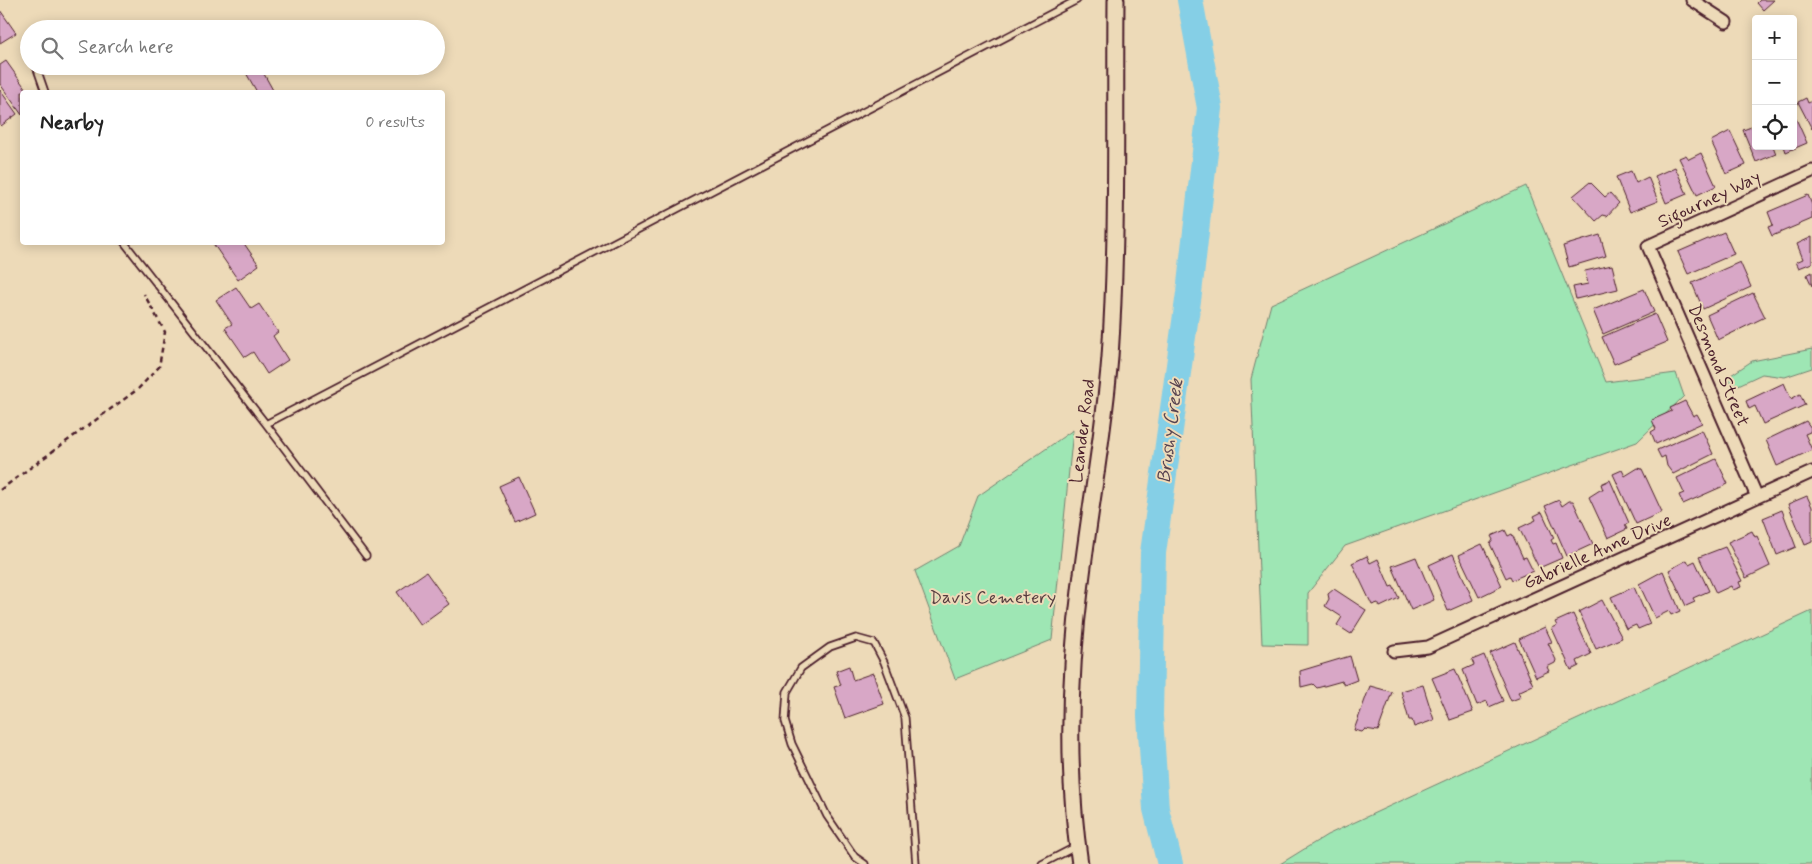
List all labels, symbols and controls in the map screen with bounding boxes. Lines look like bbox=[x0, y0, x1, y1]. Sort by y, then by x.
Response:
map controls bbox=[1752, 15, 1797, 150]
button: + bbox=[1752, 15, 1797, 60]
search box bbox=[20, 20, 445, 75]
icon: search bbox=[38, 34, 66, 62]
text: Search here bbox=[78, 35, 174, 60]
button: − bbox=[1752, 60, 1797, 105]
button: locate bbox=[1752, 105, 1797, 150]
text: Nearby bbox=[40, 109, 104, 137]
text: 0 results bbox=[365, 112, 425, 133]
street label: Sigourney Way bbox=[1654, 166, 1766, 236]
street label: Desmond Street bbox=[1682, 301, 1755, 430]
water label: Brushy Creek bbox=[1152, 376, 1189, 485]
street label: Leander Road bbox=[1065, 378, 1101, 485]
street label: Gabrielle Anne Drive bbox=[1520, 508, 1675, 595]
park label: Davis Cemetery bbox=[930, 586, 1056, 610]

